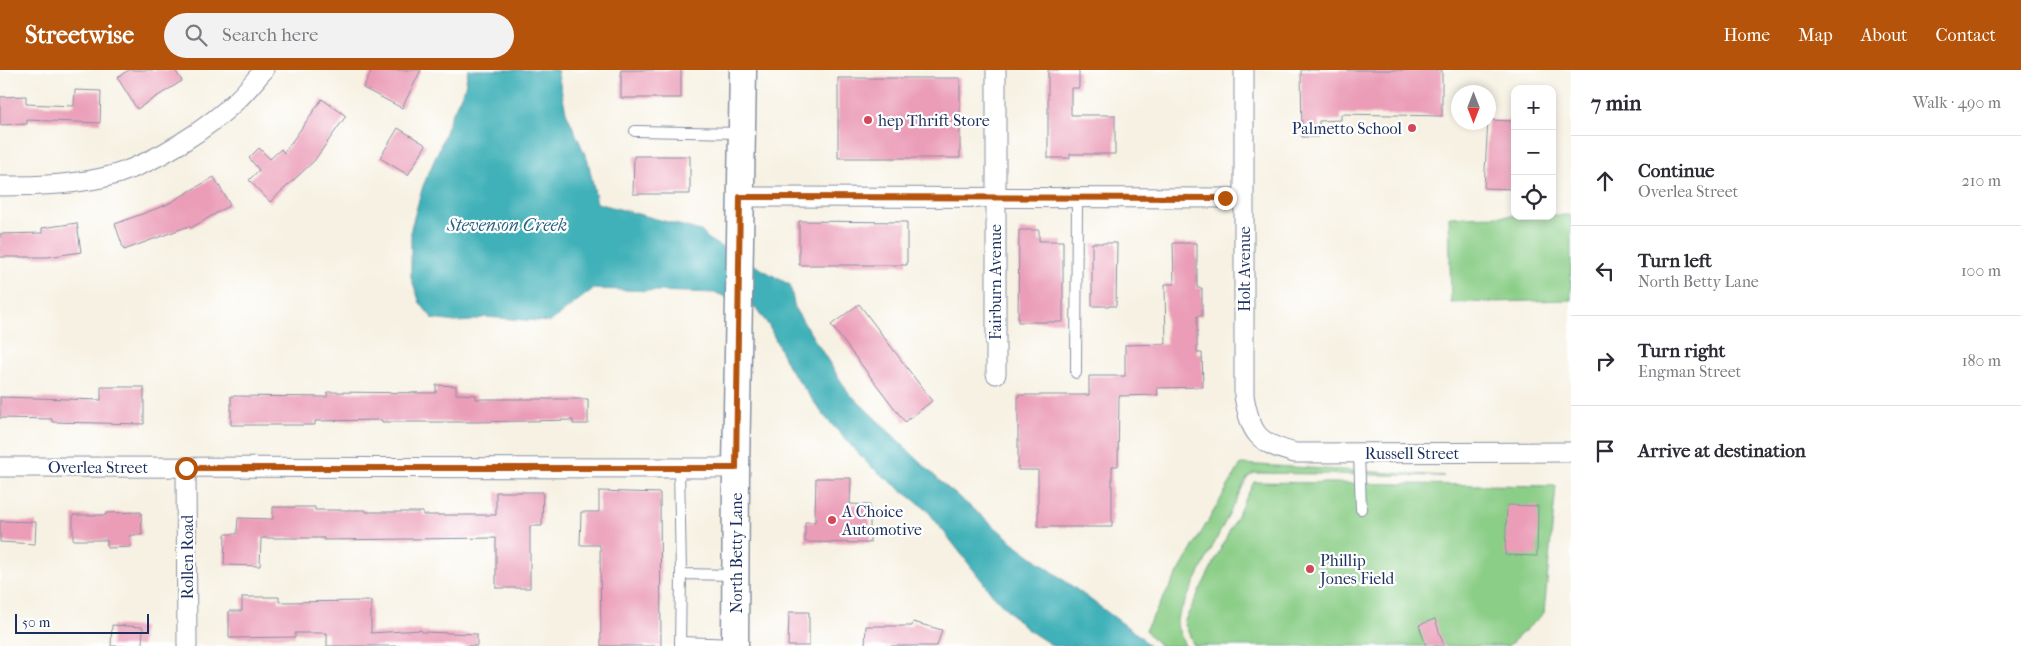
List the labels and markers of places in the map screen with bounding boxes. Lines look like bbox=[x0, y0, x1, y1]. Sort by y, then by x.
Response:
place label: hep Thrift Store bbox=[878, 111, 990, 130]
marker: hep Thrift Store bbox=[862, 114, 874, 126]
place label: Palmetto School bbox=[1292, 119, 1403, 138]
marker: Palmetto School bbox=[1406, 122, 1418, 134]
place label: A Choice Automotive bbox=[841, 502, 922, 539]
marker: A Choice Automotive bbox=[826, 514, 838, 526]
place label: Phillip Jones Field bbox=[1318, 551, 1395, 588]
marker: Phillip Jones Field bbox=[1304, 563, 1316, 575]

